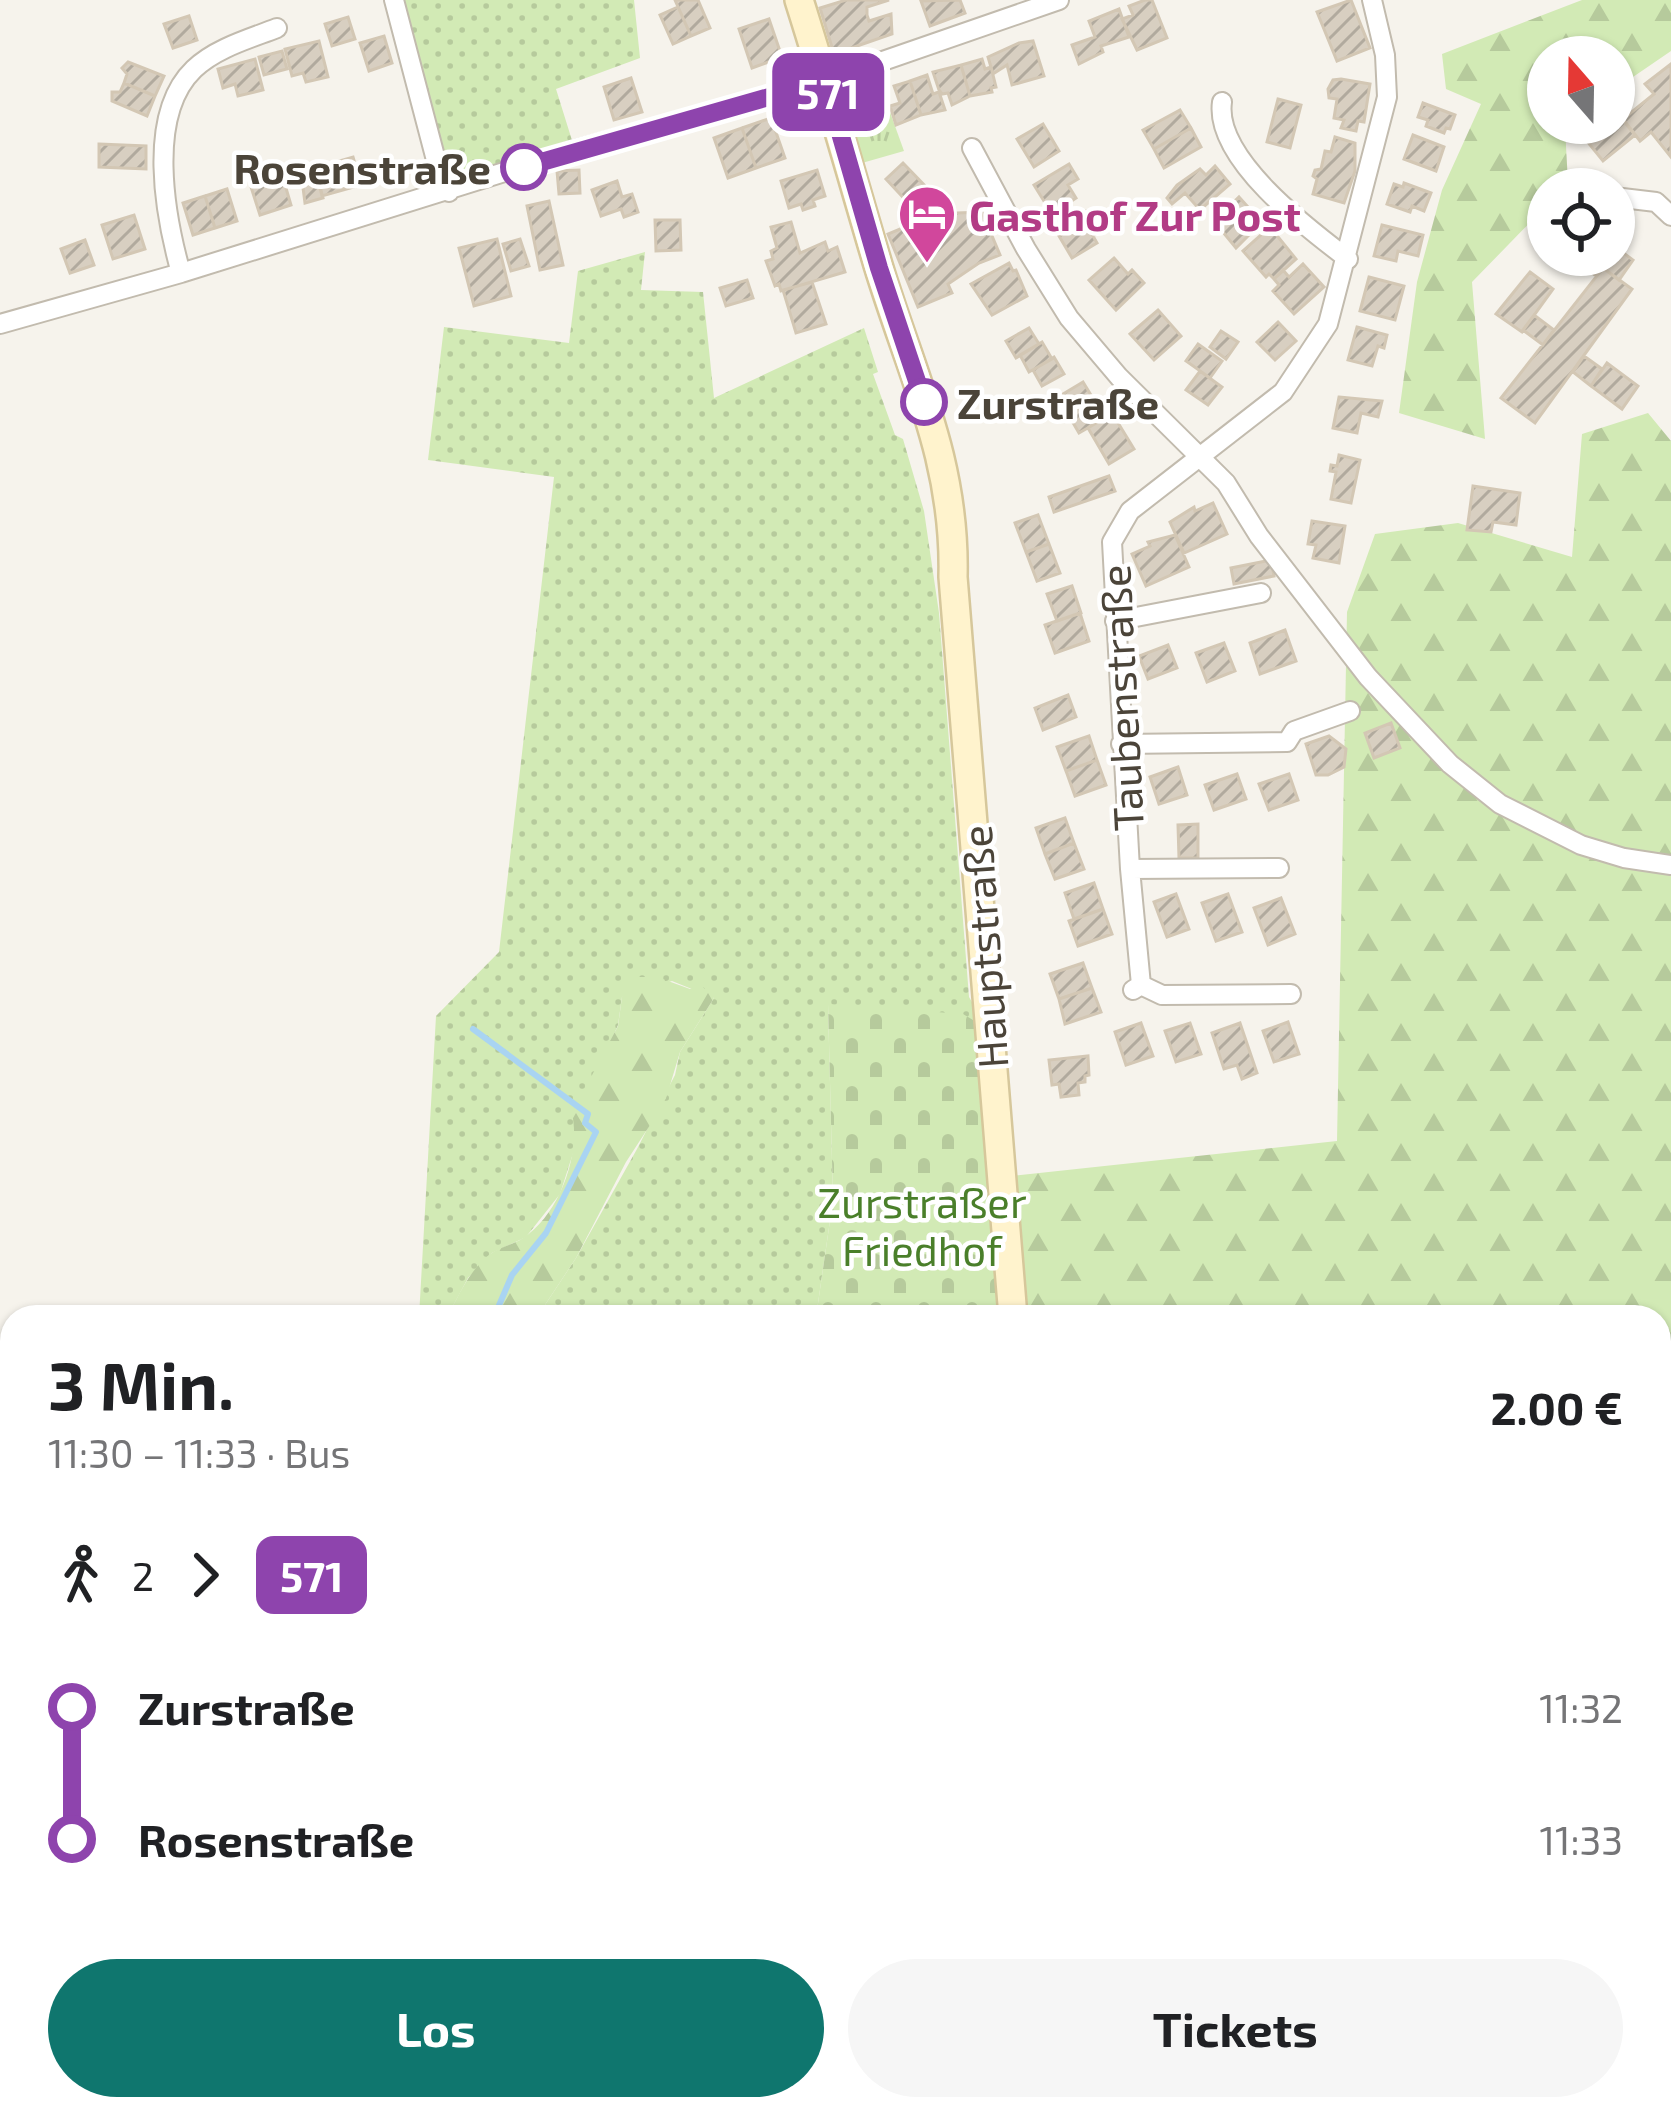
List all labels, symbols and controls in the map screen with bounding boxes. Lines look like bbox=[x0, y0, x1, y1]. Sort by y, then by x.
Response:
north arrow bbox=[1527, 36, 1635, 144]
map controls bbox=[1527, 36, 1635, 276]
line badge: 571 bbox=[759, 53, 897, 131]
text: 571 bbox=[796, 67, 860, 117]
place label: Rosenstraße bbox=[233, 142, 491, 192]
marker: Rosenstraße bbox=[502, 145, 546, 189]
button: locate bbox=[1527, 168, 1635, 276]
hotel icon: Gasthof Zur Post bbox=[896, 183, 958, 265]
place label: Gasthof Zur Post bbox=[969, 189, 1301, 239]
place label: Zurstraße bbox=[957, 377, 1159, 427]
marker: Zurstraße bbox=[902, 380, 946, 424]
street label: Taubenstraße bbox=[1088, 564, 1152, 832]
street label: Hauptstraße bbox=[950, 824, 1016, 1070]
park label: Zurstraßer Friedhof bbox=[817, 1176, 1027, 1274]
text: 3 Min. bbox=[48, 1344, 234, 1423]
text: 2.00 € bbox=[1490, 1380, 1623, 1434]
text: 11:30 – 11:33 · Bus bbox=[48, 1429, 350, 1476]
icon: walk bbox=[48, 1542, 114, 1608]
icon: forward bbox=[172, 1542, 238, 1608]
text: 571 bbox=[280, 1550, 343, 1600]
text: 2 bbox=[132, 1552, 154, 1599]
text: Zurstraße bbox=[138, 1680, 355, 1734]
text: 11:32 bbox=[1539, 1684, 1623, 1731]
text: Rosenstraße bbox=[138, 1812, 414, 1866]
text: 11:33 bbox=[1539, 1816, 1623, 1863]
button: Los bbox=[48, 1959, 824, 2097]
button: Tickets bbox=[848, 1959, 1623, 2097]

